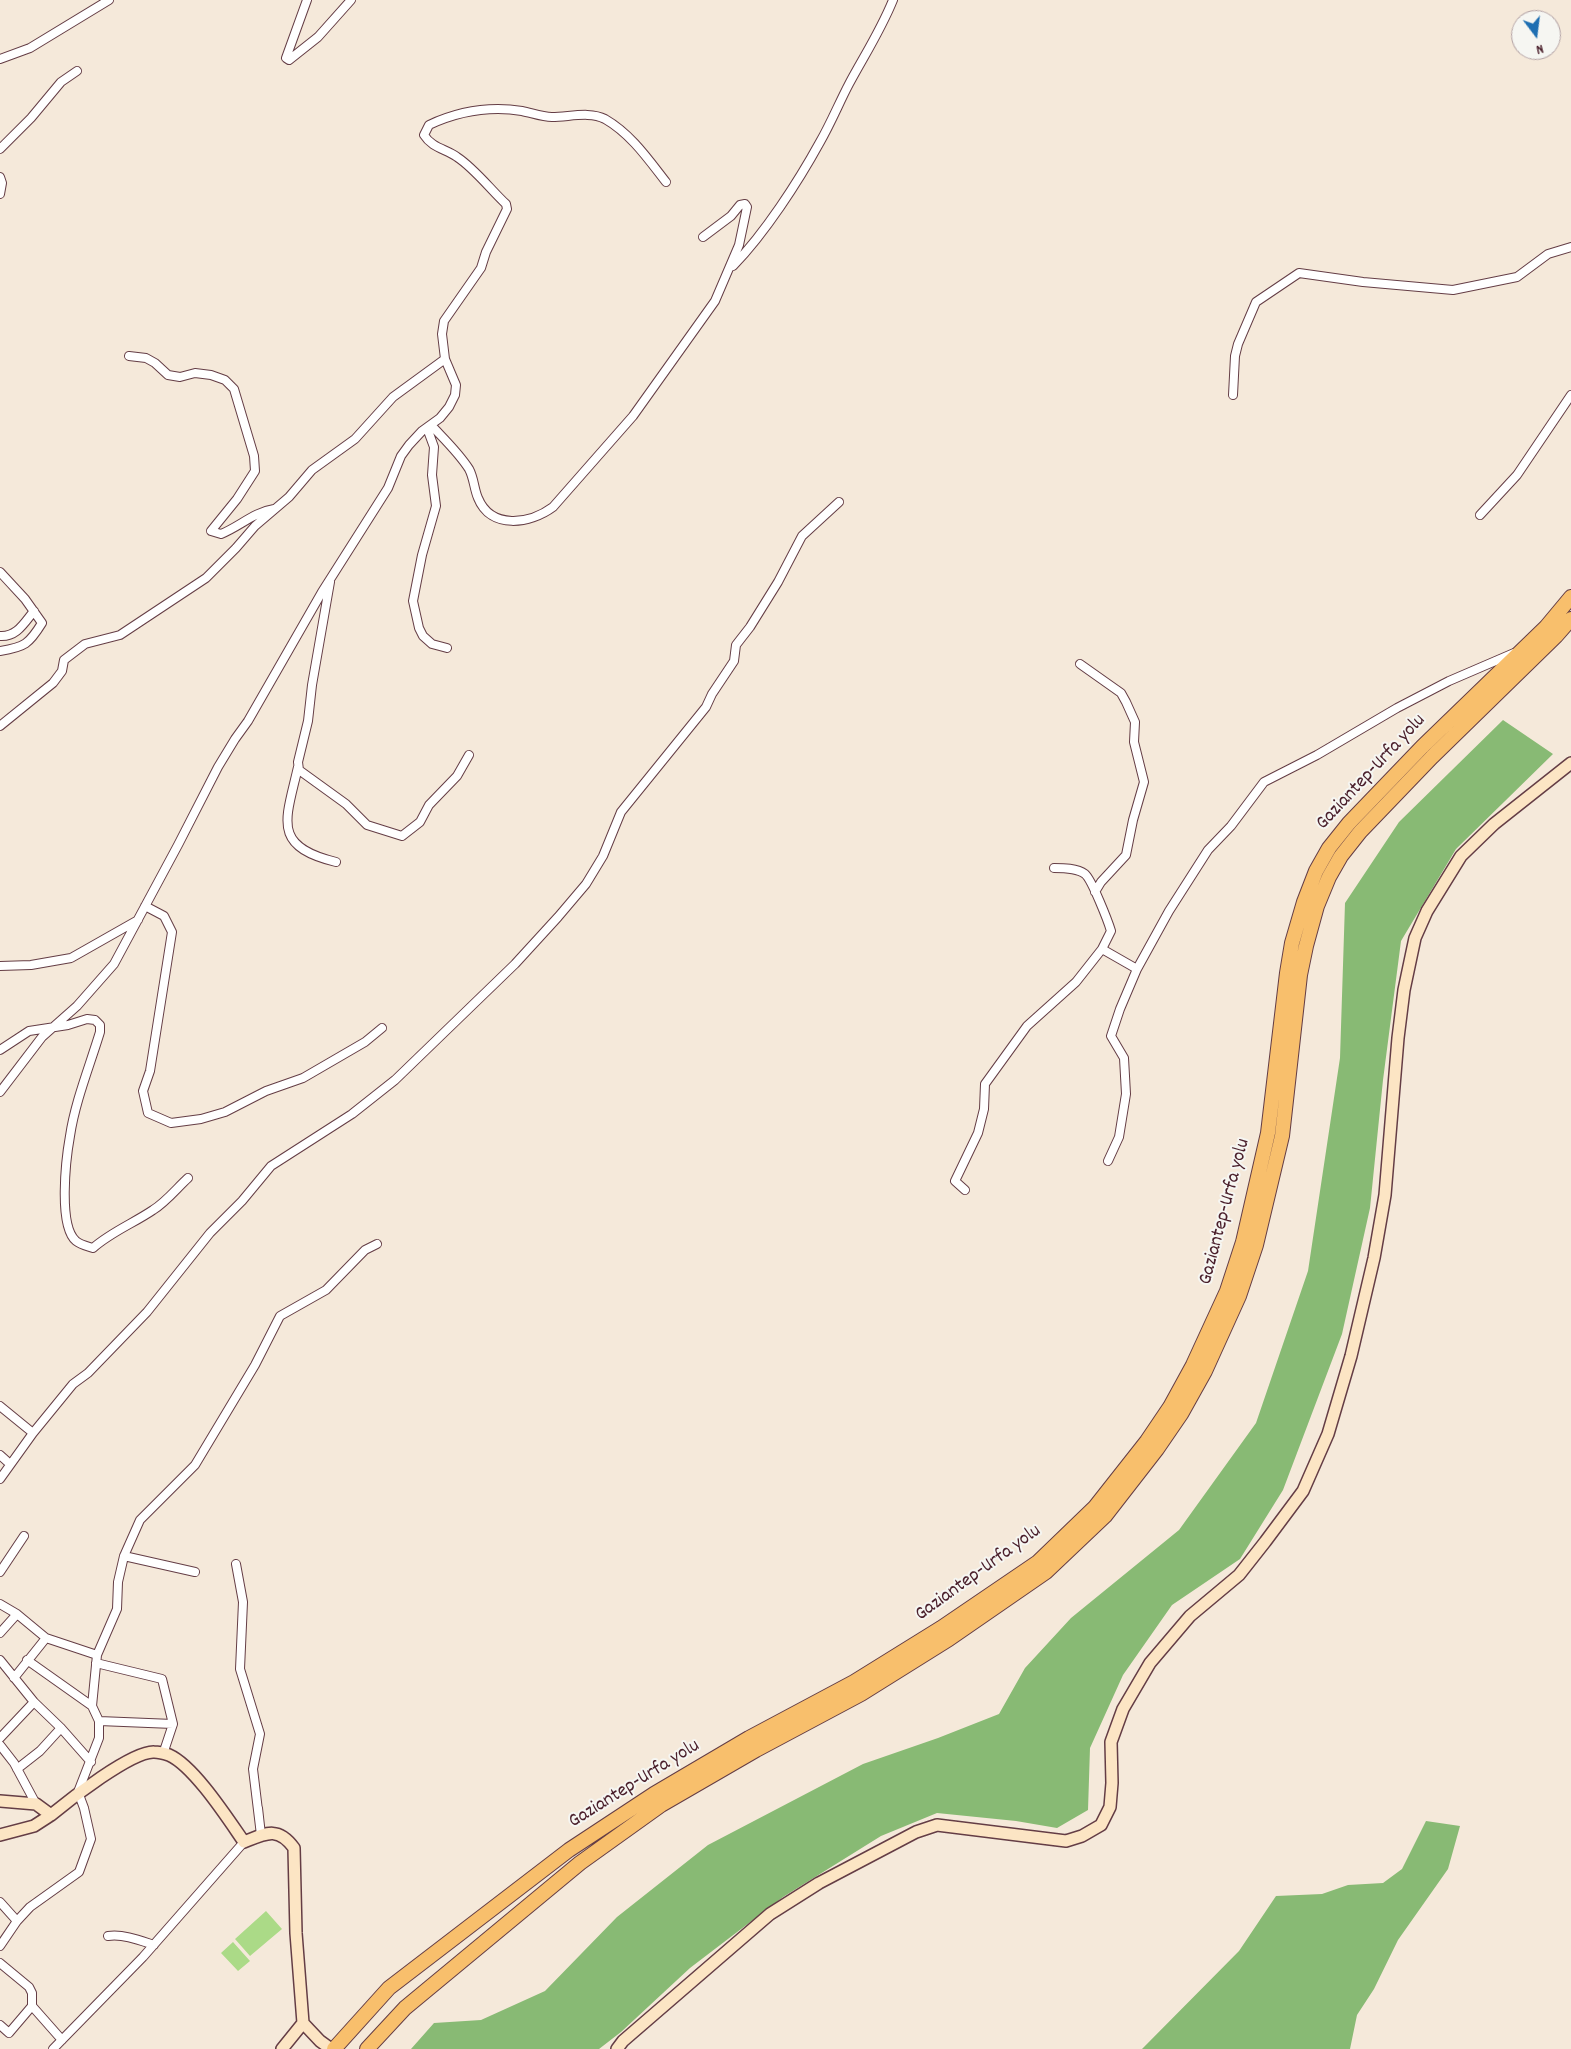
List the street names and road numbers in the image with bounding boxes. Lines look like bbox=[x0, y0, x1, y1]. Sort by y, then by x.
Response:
street label: Gaziantep-Urfa yolu bbox=[1312, 710, 1432, 836]
street label: Gaziantep-Urfa yolu bbox=[1195, 1136, 1257, 1288]
street label: Gaziantep-Urfa yolu bbox=[911, 1520, 1047, 1628]
street label: Gaziantep-Urfa yolu bbox=[565, 1735, 705, 1835]

